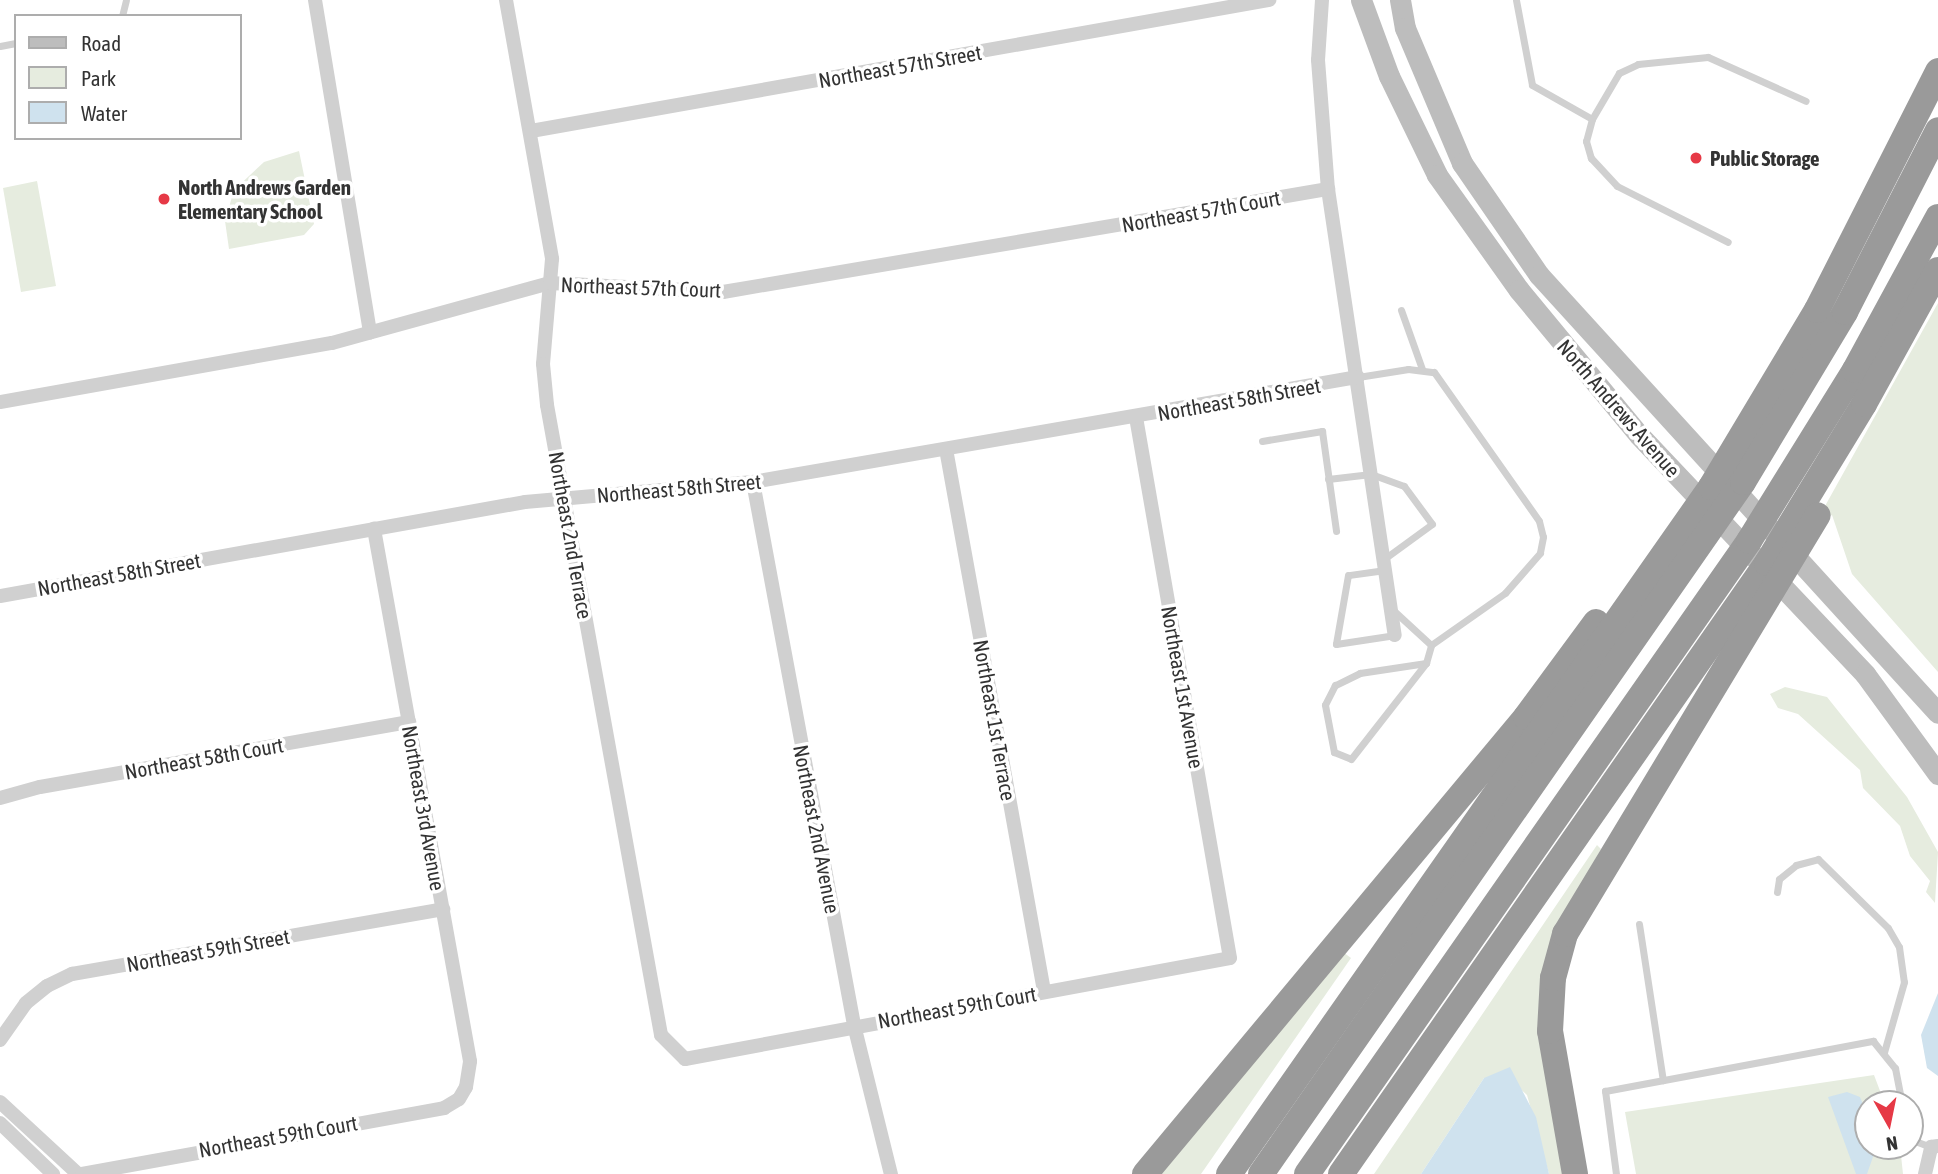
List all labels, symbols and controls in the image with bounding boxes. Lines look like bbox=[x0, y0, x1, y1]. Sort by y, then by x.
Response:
legend bbox=[14, 14, 242, 140]
text: Road bbox=[81, 31, 121, 55]
street label: Northeast 57th Street bbox=[817, 39, 983, 93]
text: Park bbox=[81, 66, 116, 90]
text: Water bbox=[81, 101, 127, 125]
place label: Public Storage bbox=[1710, 145, 1820, 171]
marker: Public Storage bbox=[1688, 150, 1704, 166]
place label: North Andrews Garden Elementary School bbox=[178, 174, 351, 224]
street label: Northeast 57th Court bbox=[1120, 185, 1282, 237]
marker: North Andrews Garden Elementary School bbox=[156, 191, 172, 207]
street label: Northeast 57th Court bbox=[560, 272, 722, 302]
street label: North Andrews Avenue bbox=[1552, 334, 1686, 482]
street label: Northeast 58th Street bbox=[1156, 372, 1322, 426]
street label: Northeast 2nd Terrace bbox=[544, 449, 598, 621]
street label: Northeast 58th Street bbox=[596, 468, 762, 508]
street label: Northeast 58th Street bbox=[36, 547, 202, 601]
street label: Northeast 1st Avenue bbox=[1156, 604, 1210, 770]
street label: Northeast 1st Terrace bbox=[968, 638, 1022, 802]
street label: Northeast 3rd Avenue bbox=[397, 724, 451, 892]
street label: Northeast 58th Court bbox=[123, 732, 285, 784]
street label: Northeast 2nd Avenue bbox=[788, 743, 846, 915]
street label: Northeast 59th Street bbox=[125, 923, 291, 977]
street label: Northeast 59th Court bbox=[876, 981, 1038, 1033]
north arrow bbox=[1854, 1090, 1924, 1160]
street label: Northeast 59th Court bbox=[197, 1110, 359, 1162]
text: N bbox=[1885, 1132, 1899, 1156]

